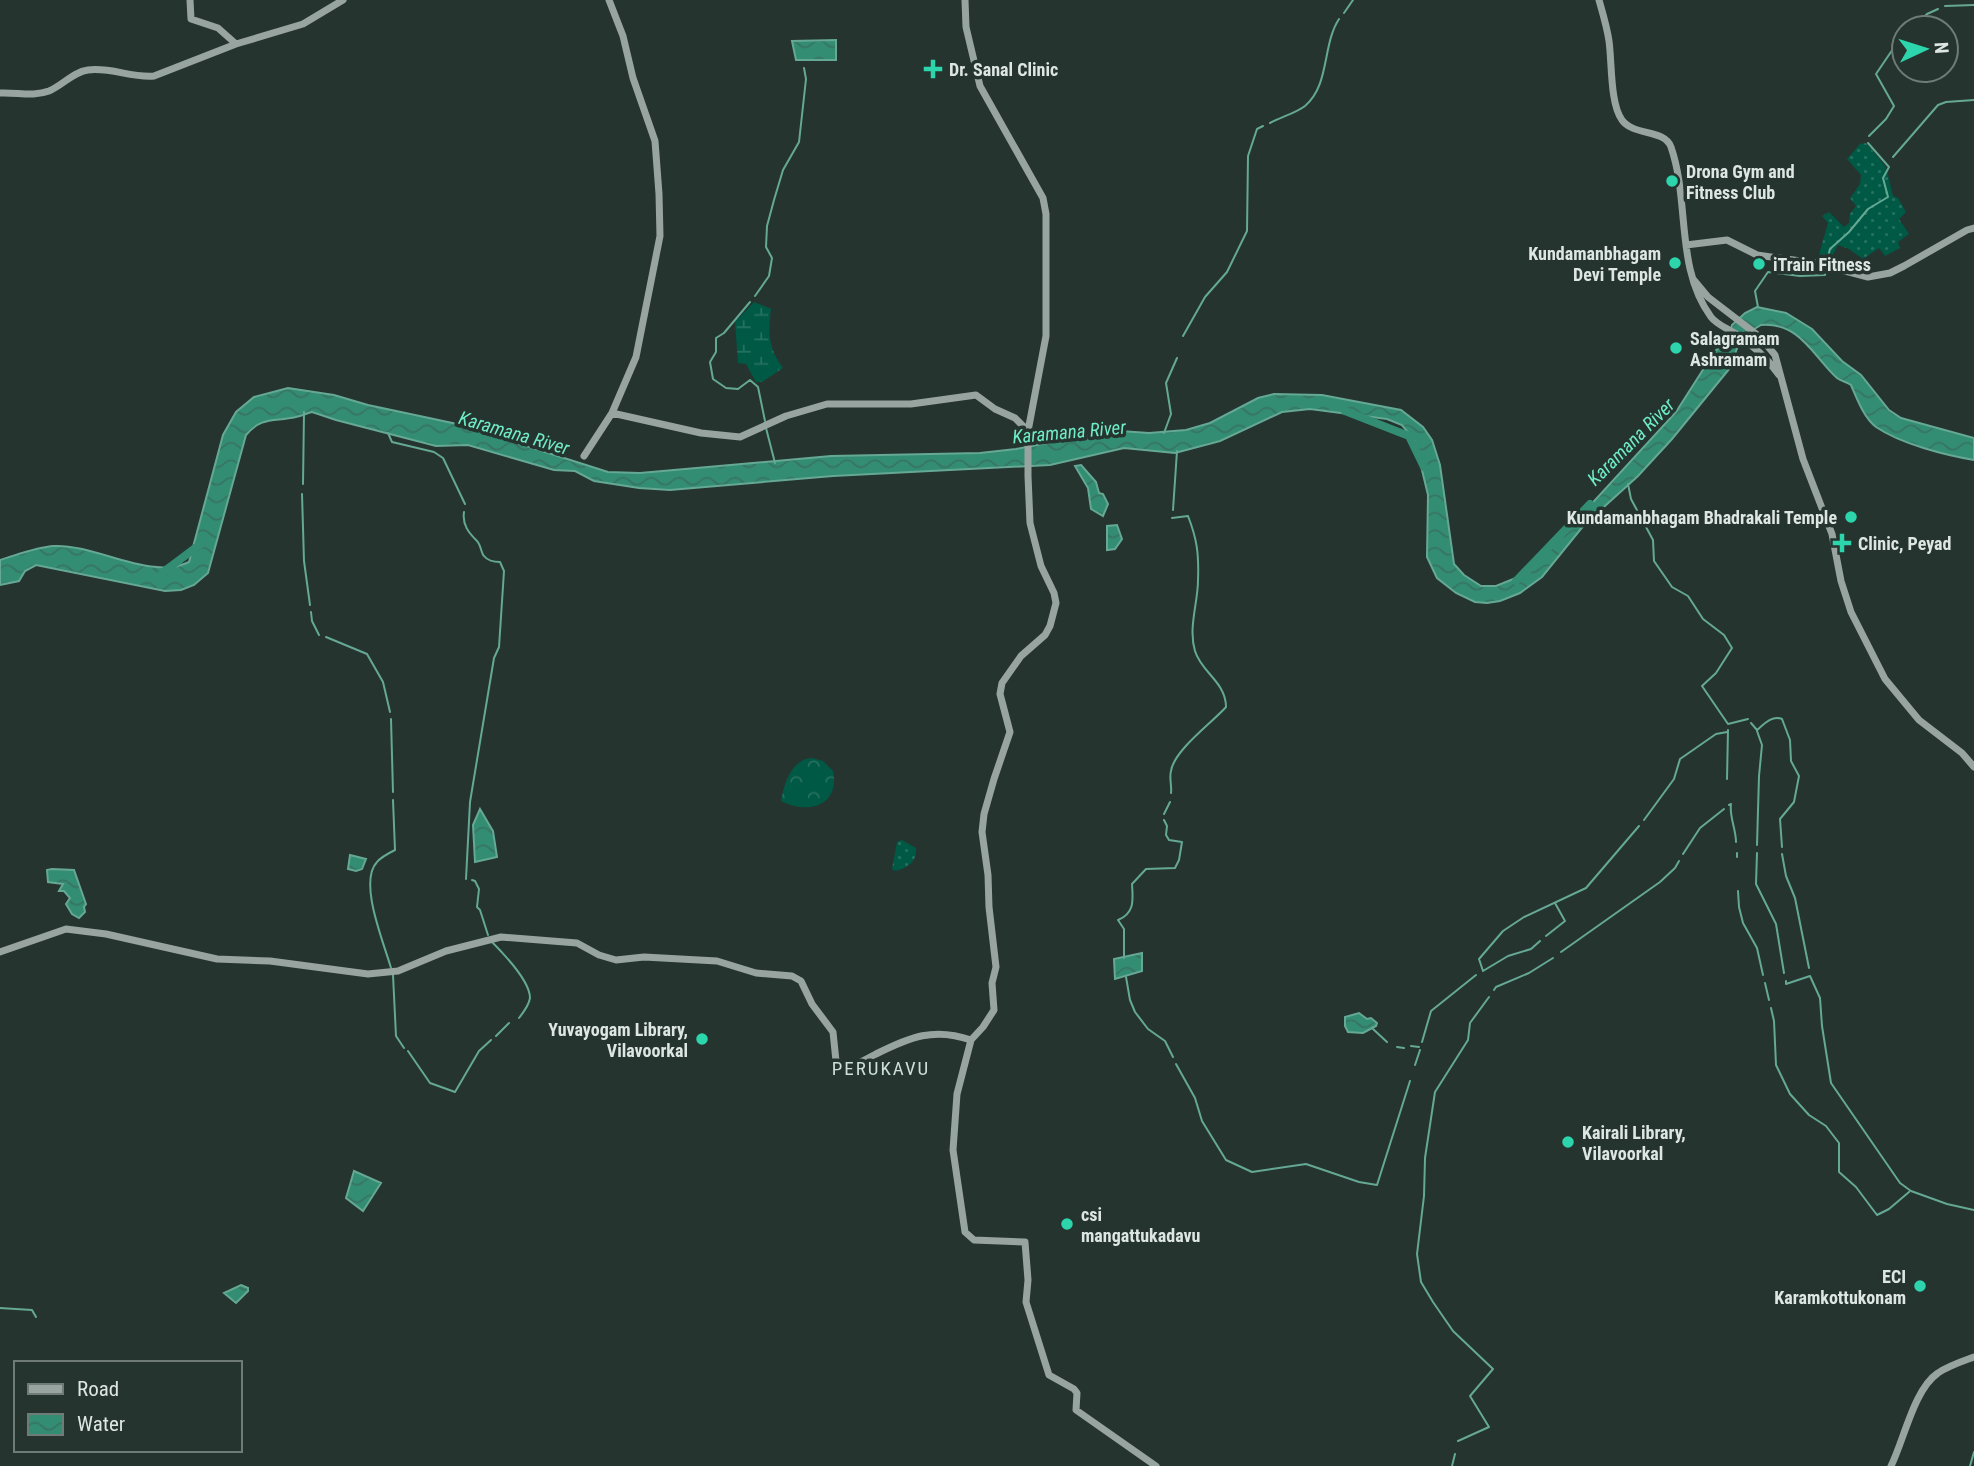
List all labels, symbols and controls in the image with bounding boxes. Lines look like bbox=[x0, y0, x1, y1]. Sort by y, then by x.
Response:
north arrow bbox=[1890, 14, 1960, 84]
text: N bbox=[1930, 41, 1953, 54]
marker: Dr. Sanal Clinic bbox=[923, 59, 943, 79]
place label: Dr. Sanal Clinic bbox=[949, 59, 1058, 80]
place label: Drona Gym and Fitness Club bbox=[1686, 161, 1795, 203]
marker: Drona Gym and Fitness Club bbox=[1664, 173, 1680, 189]
place label: Kundamanbhagam Devi Temple bbox=[1528, 243, 1661, 285]
place label: iTrain Fitness bbox=[1773, 254, 1871, 275]
marker: Kundamanbhagam Devi Temple bbox=[1667, 255, 1683, 271]
marker: iTrain Fitness bbox=[1751, 256, 1767, 272]
place label: Salagramam Ashramam bbox=[1690, 328, 1780, 370]
marker: Salagramam Ashramam bbox=[1668, 340, 1684, 356]
water label: Karamana River bbox=[1583, 393, 1680, 490]
water label: Karamana River bbox=[456, 406, 572, 460]
water label: Karamana River bbox=[1011, 416, 1127, 448]
place label: Kundamanbhagam Bhadrakali Temple bbox=[1567, 507, 1837, 528]
marker: Kundamanbhagam Bhadrakali Temple bbox=[1843, 509, 1859, 525]
marker: Clinic, Peyad bbox=[1832, 533, 1852, 553]
place label: Clinic, Peyad bbox=[1858, 533, 1951, 554]
place label: Yuvayogam Library, Vilavoorkal bbox=[548, 1019, 688, 1061]
marker: Yuvayogam Library, Vilavoorkal bbox=[694, 1031, 710, 1047]
district label: PERUKAVU bbox=[832, 1057, 930, 1080]
place label: Kairali Library, Vilavoorkal bbox=[1582, 1122, 1686, 1164]
marker: Kairali Library, Vilavoorkal bbox=[1560, 1134, 1576, 1150]
place label: csi mangattukadavu bbox=[1081, 1204, 1200, 1246]
marker: csi mangattukadavu bbox=[1059, 1216, 1075, 1232]
place label: ECI Karamkottukonam bbox=[1774, 1266, 1906, 1308]
marker: ECI Karamkottukonam bbox=[1912, 1278, 1928, 1294]
legend bbox=[14, 1361, 242, 1452]
text: Road bbox=[77, 1377, 119, 1401]
text: Water bbox=[77, 1412, 125, 1436]

